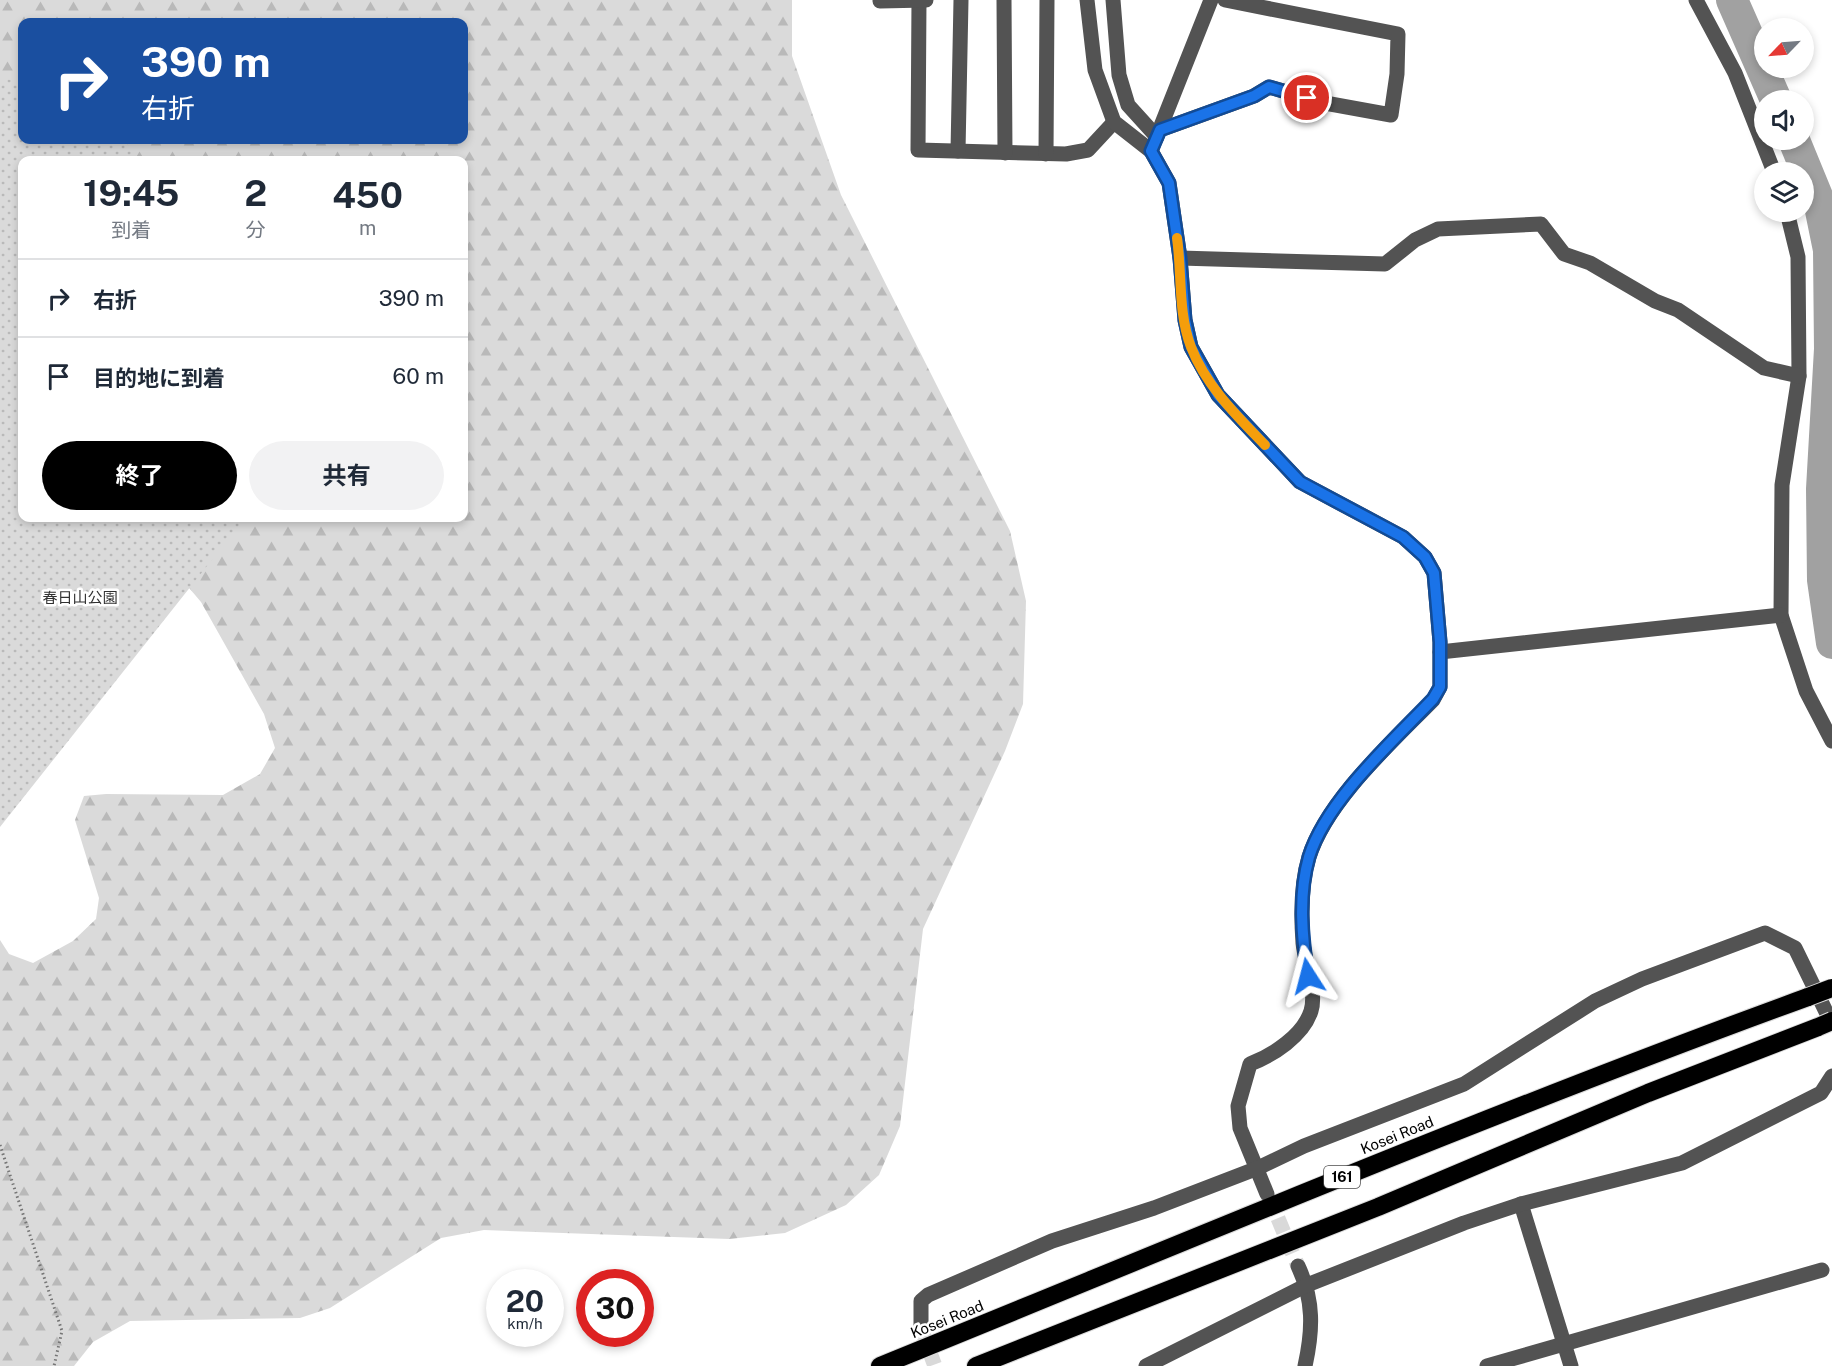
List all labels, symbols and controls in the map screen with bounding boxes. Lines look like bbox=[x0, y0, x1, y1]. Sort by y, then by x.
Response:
north arrow bbox=[1754, 18, 1814, 78]
map controls bbox=[1754, 18, 1814, 222]
text: 390 m bbox=[141, 37, 271, 86]
icon: right bbox=[42, 42, 120, 120]
pin bbox=[1281, 72, 1332, 123]
icon: arrive bbox=[1290, 81, 1323, 114]
button: sound bbox=[1754, 90, 1814, 150]
text: 右折 bbox=[141, 92, 195, 124]
button: layers bbox=[1754, 162, 1814, 222]
text: 19:45 bbox=[83, 172, 179, 214]
text: 2 bbox=[244, 172, 267, 214]
text: 450 bbox=[332, 174, 403, 216]
text: m bbox=[359, 216, 376, 240]
text: 到着 bbox=[111, 218, 151, 242]
text: 分 bbox=[246, 218, 266, 242]
icon: right bbox=[42, 282, 75, 315]
text: 390 m bbox=[379, 285, 444, 311]
text: 右折 bbox=[93, 287, 137, 313]
icon: arrive bbox=[42, 360, 75, 393]
text: 60 m bbox=[393, 363, 444, 389]
text: 目的地に到着 bbox=[93, 365, 225, 391]
button: 終了 bbox=[42, 441, 237, 510]
button: 共有 bbox=[249, 441, 444, 510]
park label: 春日山公園 bbox=[42, 589, 118, 606]
position arrow bbox=[1276, 944, 1340, 1008]
street label: Kosei Road bbox=[1358, 1113, 1436, 1157]
road number: 161 bbox=[1324, 1166, 1360, 1188]
speed limit sign: 30 bbox=[576, 1269, 654, 1347]
text: 20 bbox=[506, 1283, 544, 1319]
street label: Kosei Road bbox=[908, 1297, 986, 1341]
text: km/h bbox=[507, 1315, 543, 1332]

